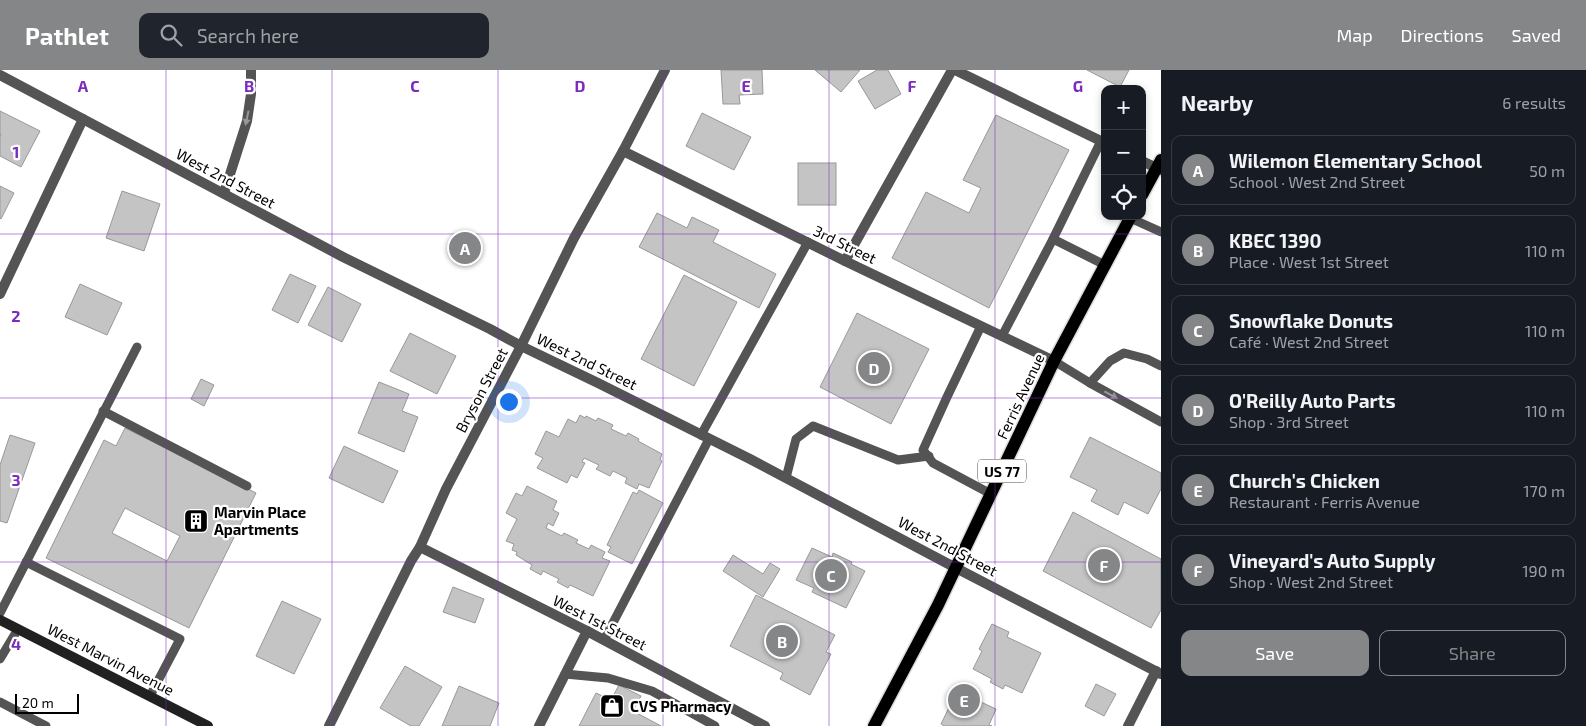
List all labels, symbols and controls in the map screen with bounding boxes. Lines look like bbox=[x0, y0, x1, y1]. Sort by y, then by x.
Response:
search box bbox=[139, 13, 489, 58]
text: Pathlet bbox=[25, 21, 109, 50]
icon: search bbox=[157, 21, 185, 49]
text: Search here bbox=[197, 24, 299, 47]
text: Map bbox=[1336, 24, 1373, 46]
text: Directions bbox=[1401, 24, 1484, 46]
text: Saved bbox=[1512, 24, 1561, 46]
text: A bbox=[78, 76, 89, 95]
text: B bbox=[244, 76, 254, 95]
text: C bbox=[410, 76, 420, 95]
text: D bbox=[575, 76, 586, 95]
text: E bbox=[741, 76, 751, 95]
text: F bbox=[908, 76, 917, 95]
text: G bbox=[1073, 76, 1083, 95]
map controls bbox=[1101, 85, 1146, 220]
button: + bbox=[1101, 85, 1146, 130]
text: Nearby bbox=[1181, 90, 1253, 115]
text: 6 results bbox=[1502, 93, 1566, 112]
one-way arrow bbox=[243, 111, 251, 126]
button: − bbox=[1101, 130, 1146, 175]
text: 1 bbox=[13, 142, 19, 161]
street label: West 2nd Street bbox=[173, 144, 279, 212]
text: Wilemon Elementary School bbox=[1229, 149, 1482, 172]
text: A bbox=[1193, 161, 1203, 180]
text: 50 m bbox=[1529, 161, 1565, 180]
text: School · West 2nd Street bbox=[1229, 172, 1405, 191]
button: locate bbox=[1101, 175, 1146, 220]
street label: 3rd Street bbox=[811, 221, 880, 267]
pin: A bbox=[449, 229, 481, 267]
text: KBEC 1390 bbox=[1229, 229, 1322, 252]
text: B bbox=[1193, 241, 1203, 260]
text: 110 m bbox=[1525, 241, 1565, 260]
text: Place · West 1st Street bbox=[1229, 252, 1389, 271]
text: 2 bbox=[11, 306, 21, 325]
text: Snowflake Donuts bbox=[1229, 309, 1393, 332]
text: C bbox=[1193, 321, 1203, 340]
text: 110 m bbox=[1525, 321, 1565, 340]
street label: West 2nd Street bbox=[534, 329, 640, 393]
text: Café · West 2nd Street bbox=[1229, 332, 1389, 351]
street label: Bryson Street bbox=[451, 344, 511, 435]
pin: D bbox=[858, 349, 890, 387]
street label: Ferris Avenue bbox=[992, 350, 1048, 442]
your location bbox=[496, 389, 522, 415]
text: O'Reilly Auto Parts bbox=[1229, 389, 1396, 412]
one-way arrow bbox=[1104, 390, 1118, 399]
text: D bbox=[1193, 401, 1203, 420]
text: 110 m bbox=[1525, 401, 1565, 420]
text: Shop · 3rd Street bbox=[1229, 412, 1349, 431]
road number: US 77 bbox=[978, 460, 1026, 482]
text: Church's Chicken bbox=[1229, 469, 1380, 492]
text: 3 bbox=[11, 470, 21, 489]
text: E bbox=[1193, 481, 1203, 500]
text: 170 m bbox=[1523, 481, 1565, 500]
text: Restaurant · Ferris Avenue bbox=[1229, 492, 1420, 511]
place label: Marvin Place Apartments bbox=[214, 503, 306, 538]
building icon: Marvin Place Apartments bbox=[183, 508, 209, 534]
street label: West 2nd Street bbox=[895, 512, 1001, 580]
pin: F bbox=[1088, 546, 1120, 584]
text: Vineyard's Auto Supply bbox=[1229, 549, 1436, 572]
pin: C bbox=[815, 556, 847, 594]
text: F bbox=[1194, 561, 1202, 580]
text: 190 m bbox=[1522, 561, 1565, 580]
text: Shop · West 2nd Street bbox=[1229, 572, 1393, 591]
street label: West 1st Street bbox=[550, 591, 650, 654]
street label: West Marvin Avenue bbox=[45, 619, 177, 699]
pin: B bbox=[766, 622, 798, 660]
button: Save bbox=[1181, 630, 1369, 676]
button: Share bbox=[1379, 630, 1566, 676]
text: 4 bbox=[11, 634, 21, 653]
pin: E bbox=[948, 681, 980, 719]
scale bar bbox=[15, 691, 79, 714]
shop icon: CVS Pharmacy bbox=[599, 693, 625, 719]
text: 20 m bbox=[22, 694, 54, 711]
place label: CVS Pharmacy bbox=[630, 697, 732, 716]

